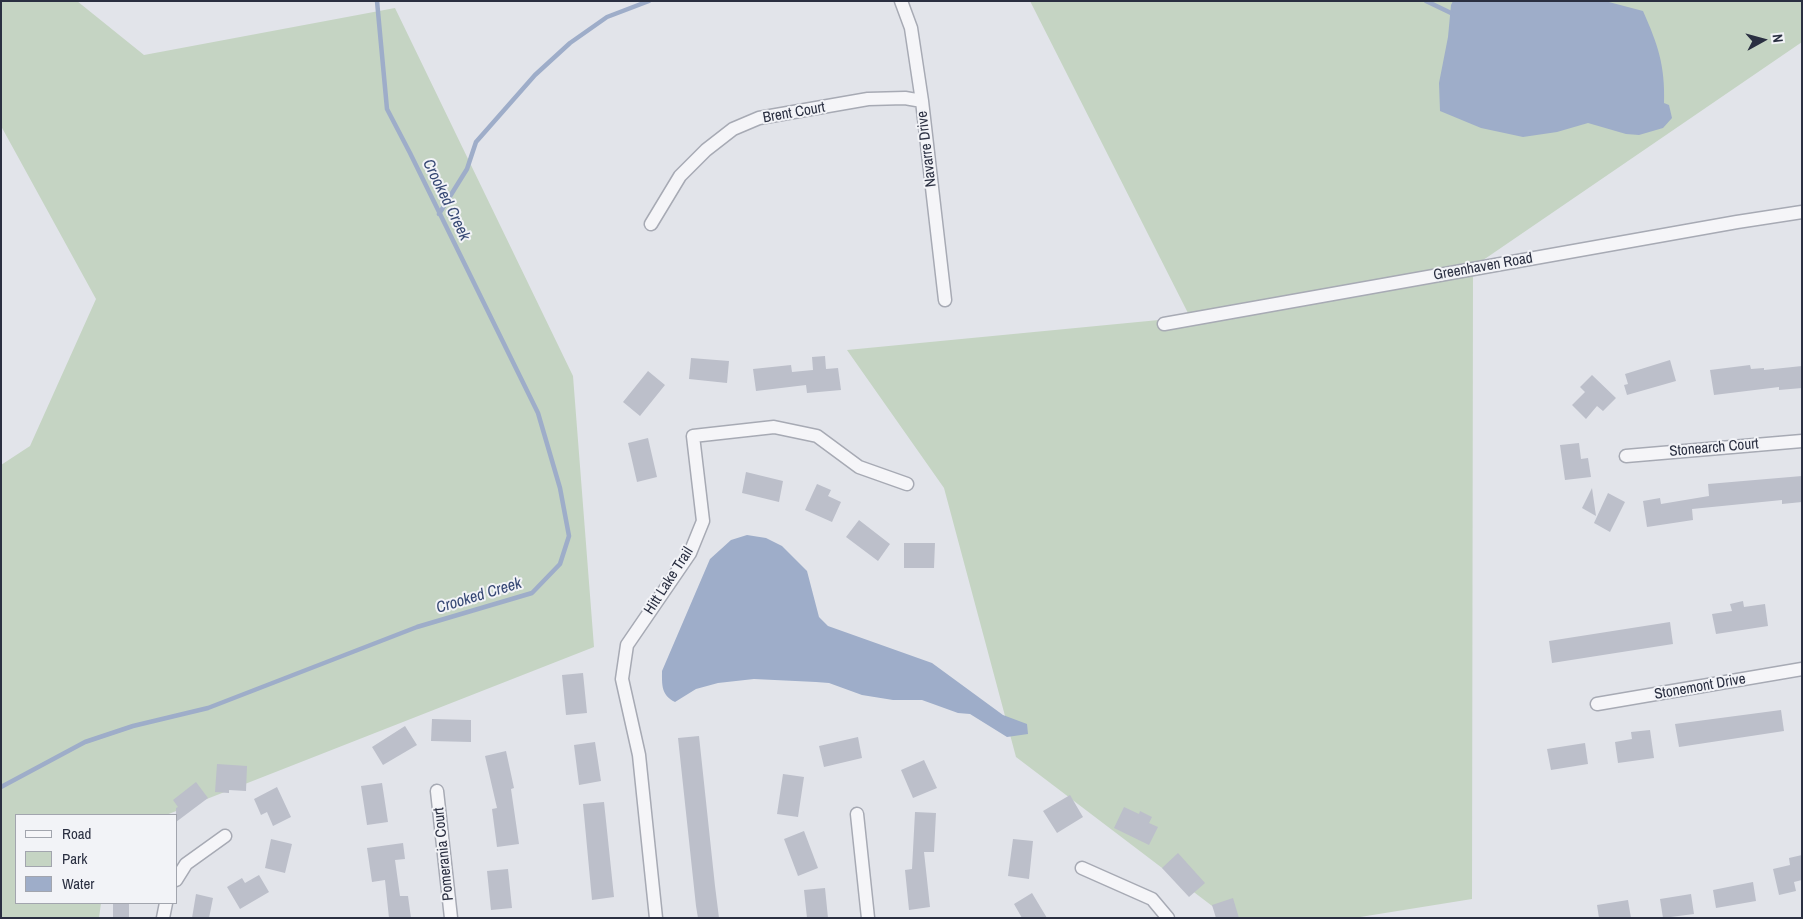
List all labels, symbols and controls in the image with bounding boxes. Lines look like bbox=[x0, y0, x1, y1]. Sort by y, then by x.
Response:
north arrow bbox=[1738, 15, 1788, 65]
text: N bbox=[1768, 33, 1787, 43]
street label: Brent Court bbox=[761, 99, 827, 127]
street label: Navarre Drive bbox=[913, 110, 941, 188]
water label: Crooked Creek bbox=[418, 156, 474, 244]
street label: Greenhaven Road bbox=[1432, 249, 1534, 285]
street label: Stonearch Court bbox=[1669, 435, 1759, 461]
street label: Hitt Lake Trail bbox=[641, 544, 697, 618]
water label: Crooked Creek bbox=[434, 574, 524, 618]
street label: Stonemont Drive bbox=[1653, 670, 1747, 704]
street label: Pomerania Court bbox=[430, 806, 458, 902]
legend bbox=[15, 814, 178, 904]
text: Road bbox=[62, 823, 91, 844]
text: Park bbox=[62, 848, 87, 869]
text: Water bbox=[62, 873, 94, 894]

